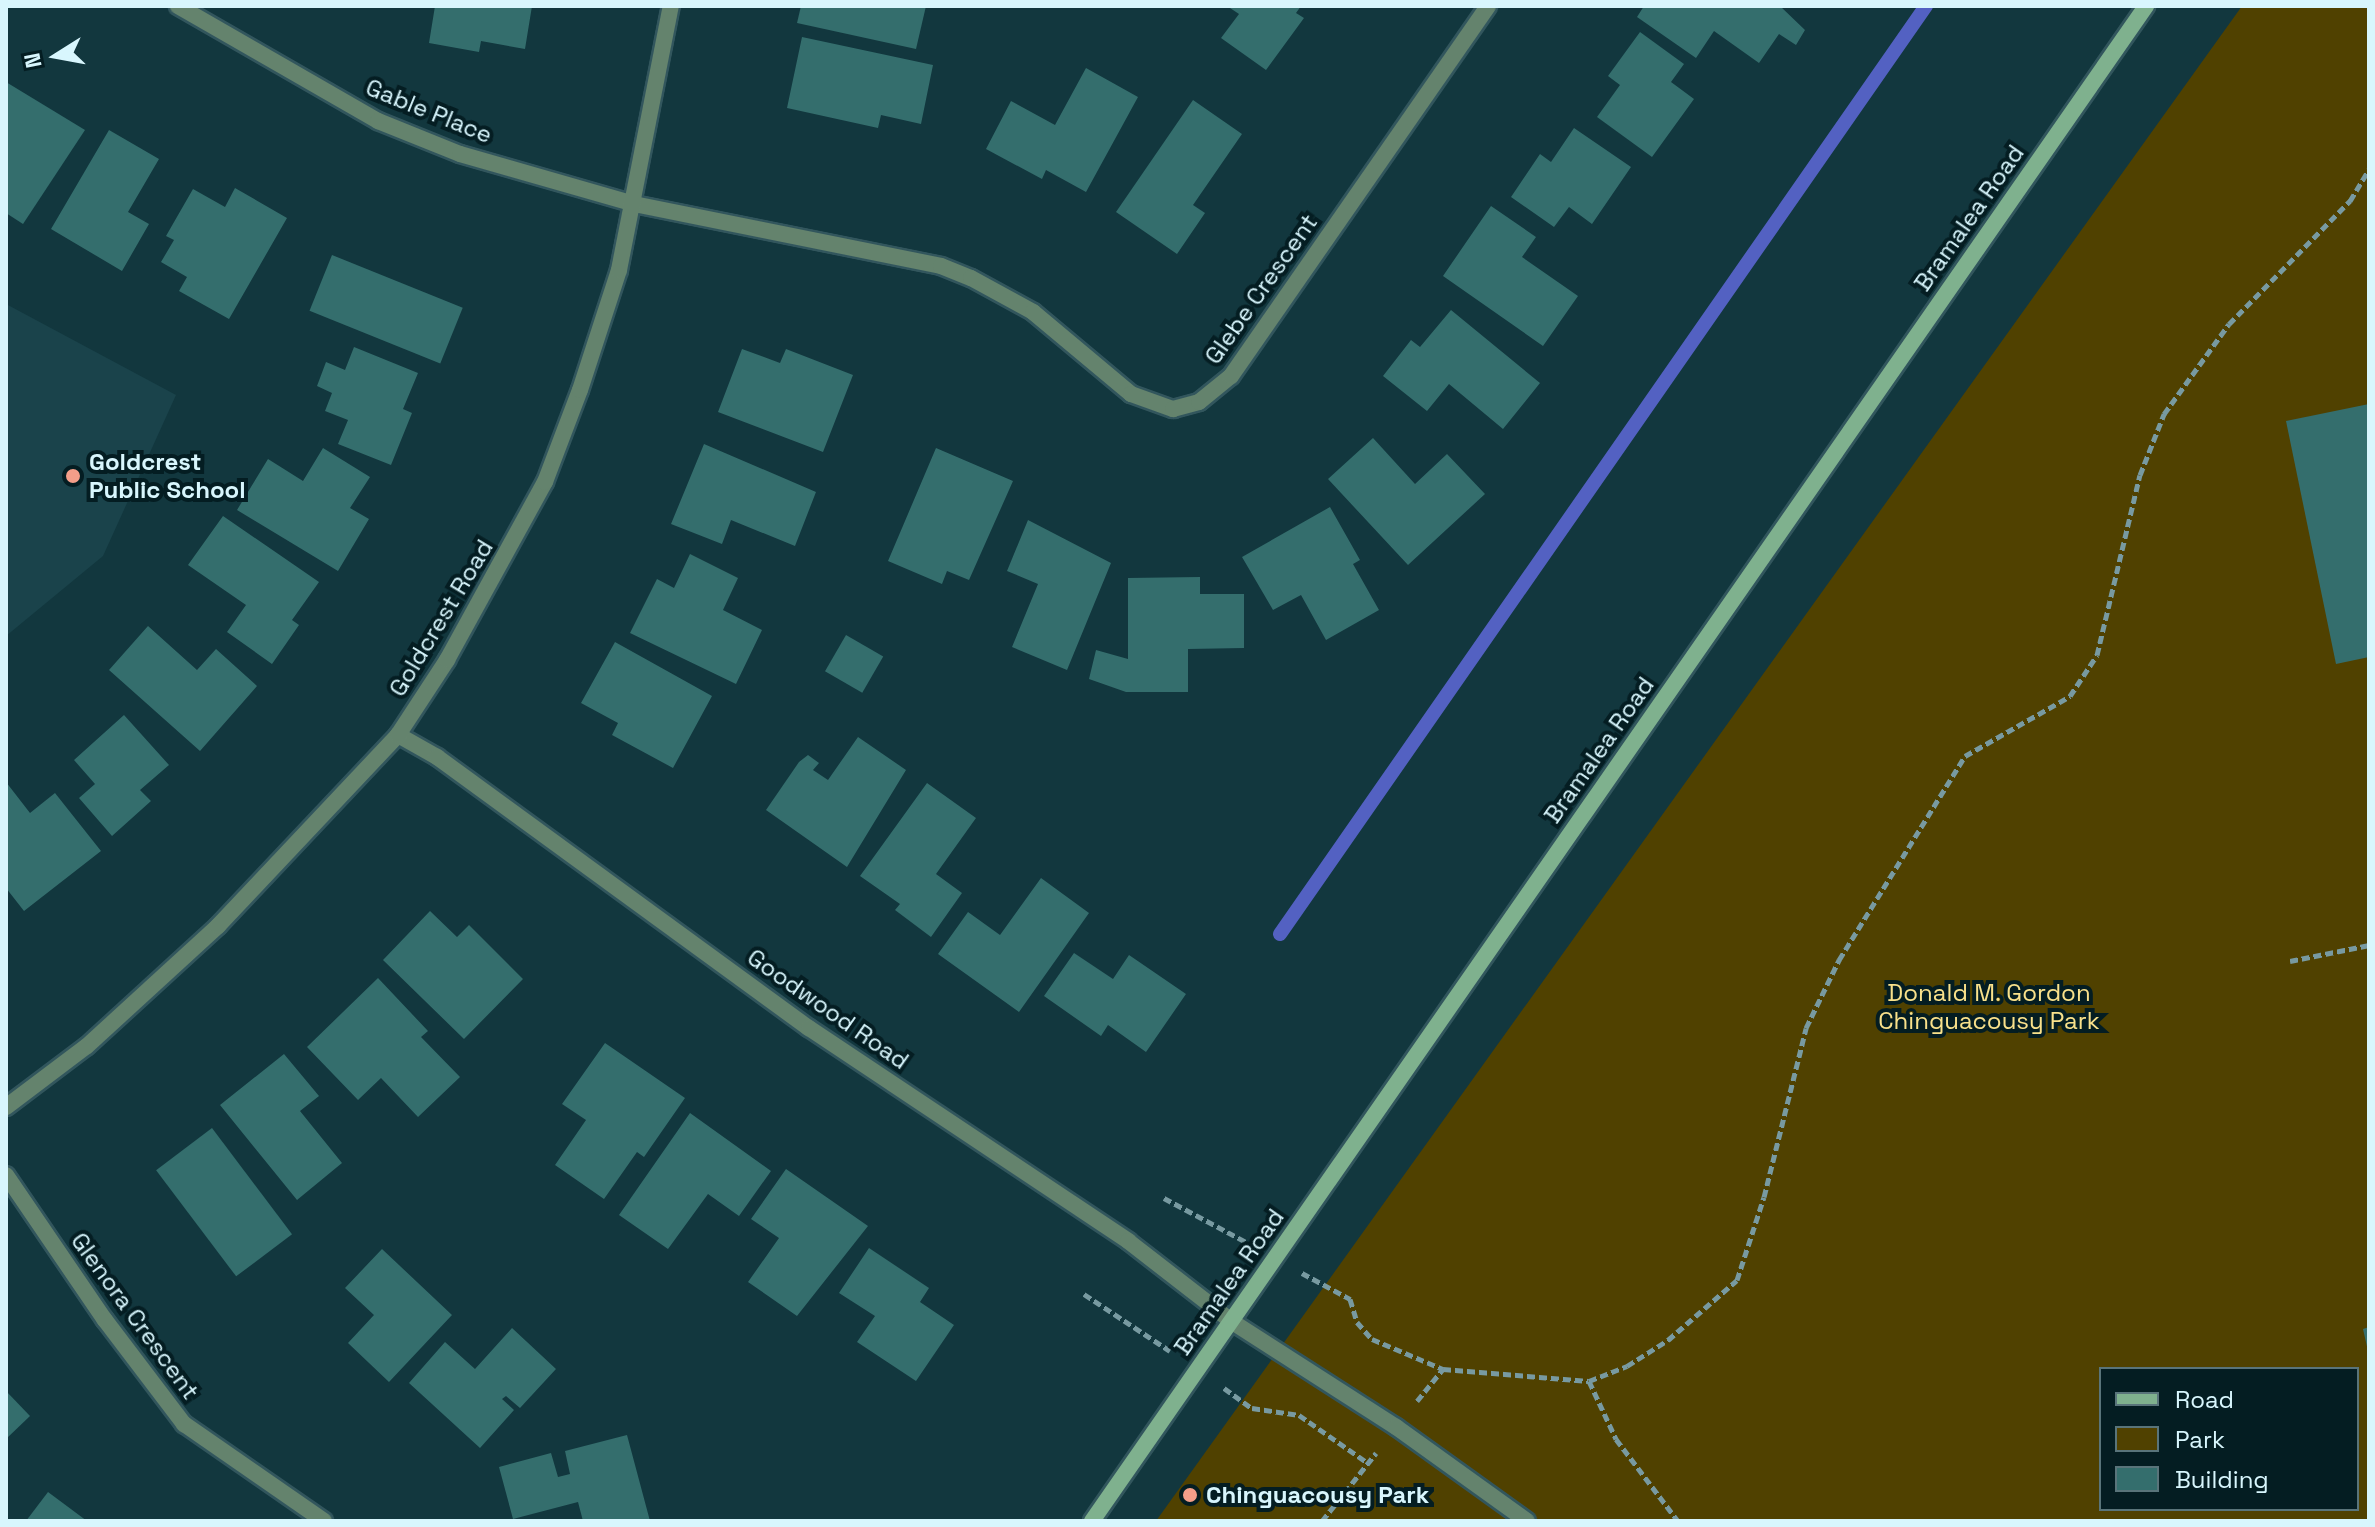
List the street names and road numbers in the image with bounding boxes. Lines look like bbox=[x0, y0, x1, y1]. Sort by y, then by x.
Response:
street label: Gable Place bbox=[362, 73, 496, 149]
street label: Bramalea Road bbox=[1908, 139, 2030, 297]
street label: Glebe Crescent bbox=[1199, 208, 1323, 370]
street label: Goldcrest Road bbox=[383, 534, 499, 702]
street label: Bramalea Road bbox=[1538, 671, 1660, 829]
street label: Goodwood Road bbox=[742, 943, 914, 1075]
street label: Bramalea Road bbox=[1168, 1203, 1290, 1361]
street label: Glenora Crescent bbox=[65, 1227, 205, 1405]

